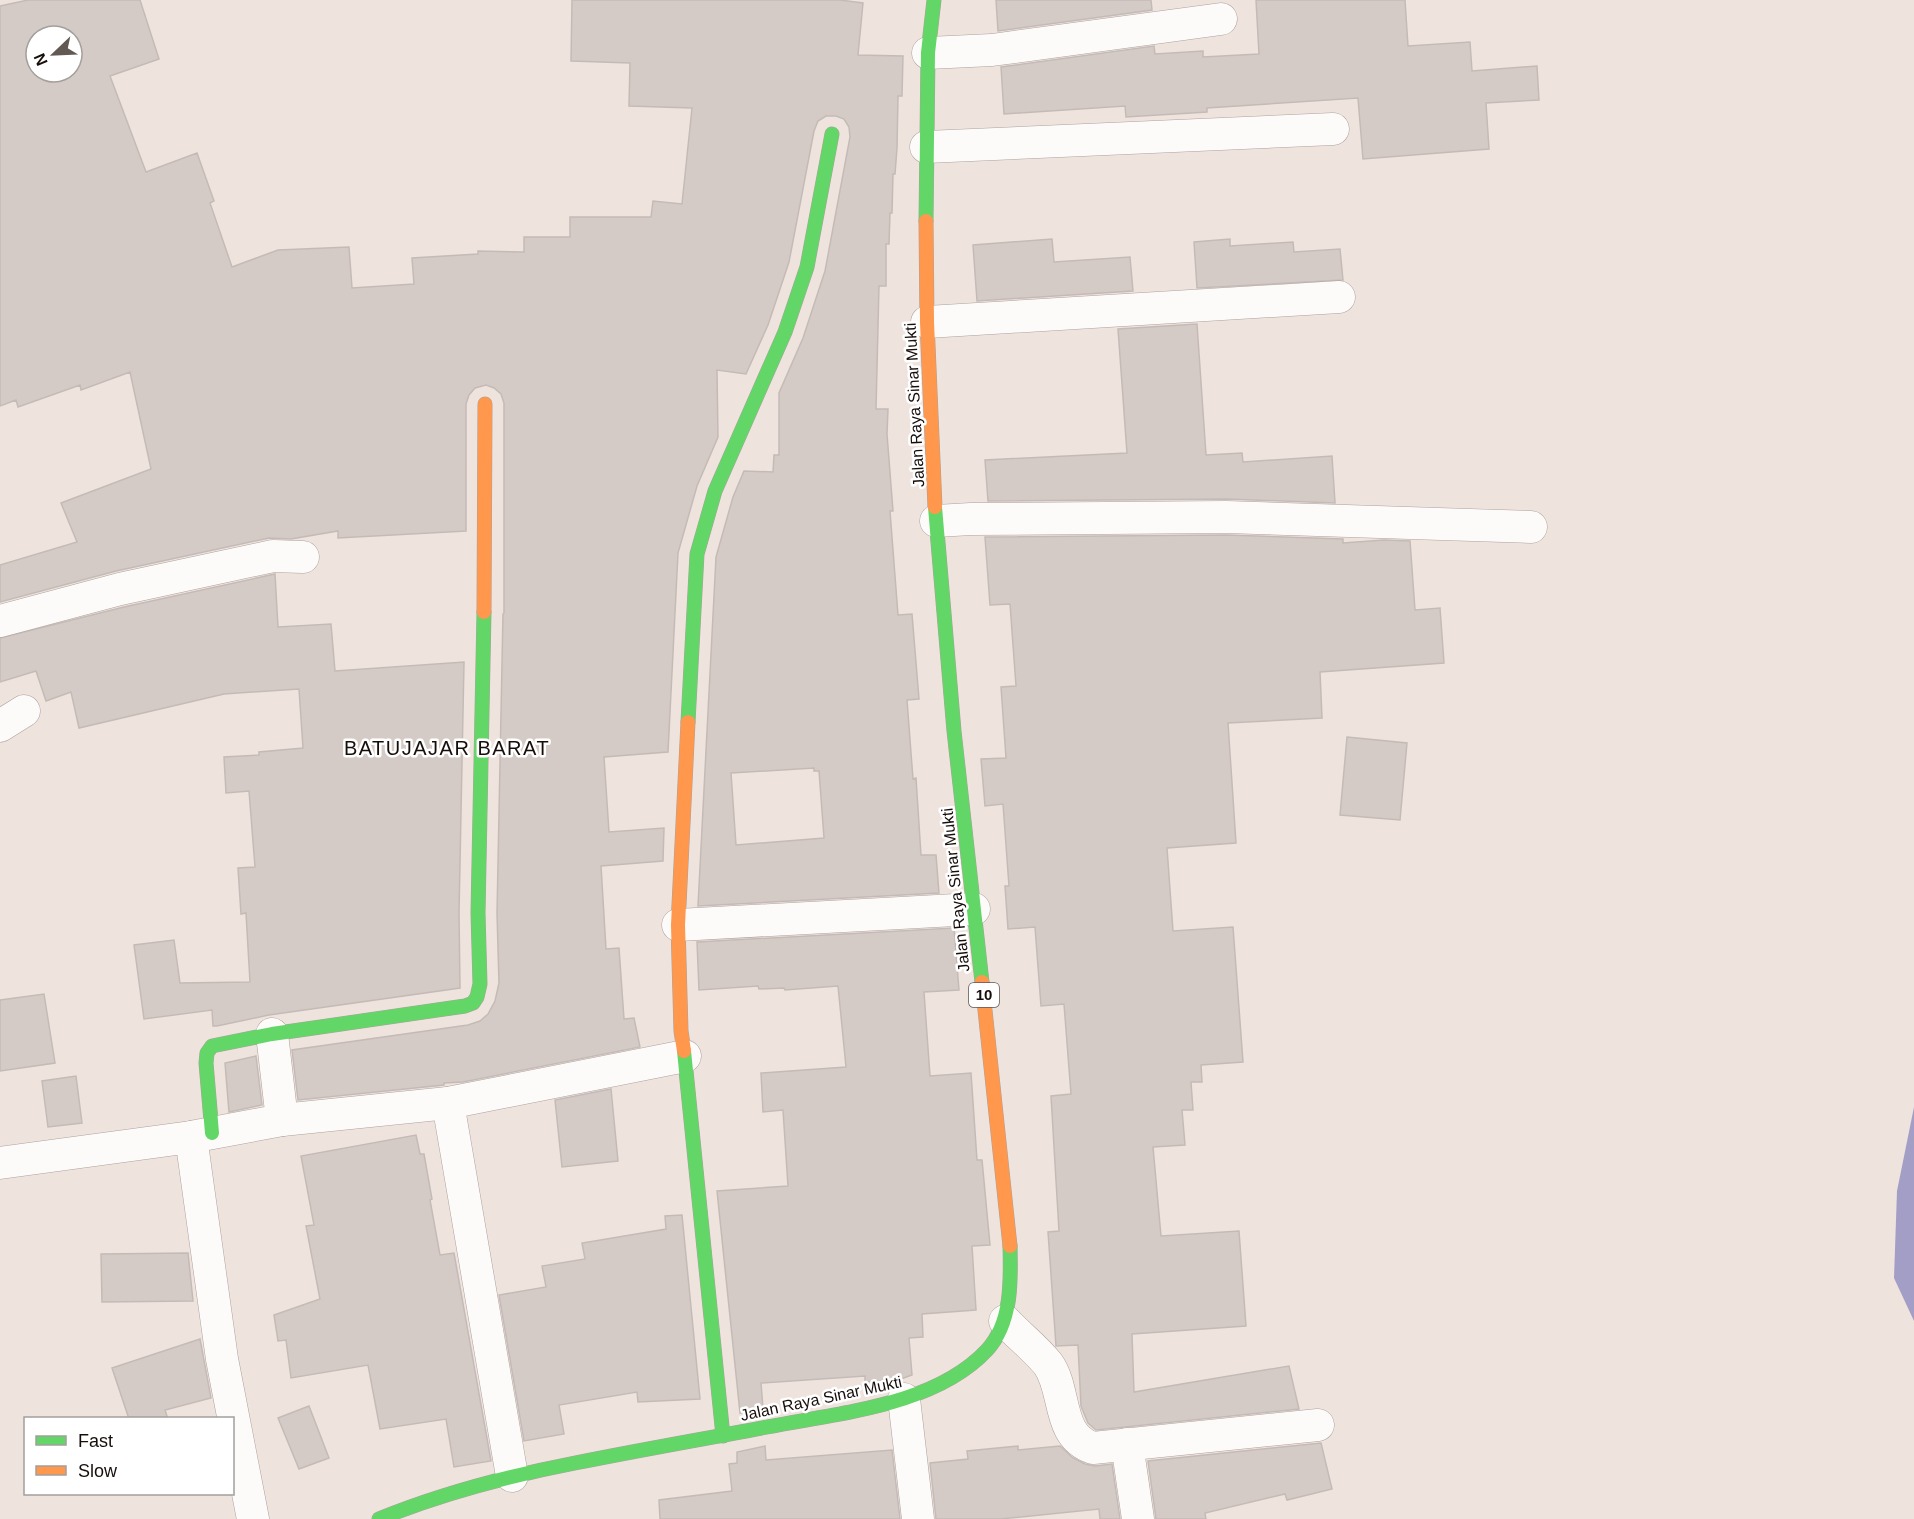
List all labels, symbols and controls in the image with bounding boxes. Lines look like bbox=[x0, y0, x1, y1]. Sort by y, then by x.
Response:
north arrow bbox=[24, 24, 84, 84]
text: N bbox=[31, 51, 51, 68]
street label: Jalan Raya Sinar Mukti bbox=[902, 322, 927, 488]
district label: BATUJAJAR BARAT bbox=[344, 737, 550, 759]
street label: Jalan Raya Sinar Mukti bbox=[938, 807, 973, 973]
road number: 10 bbox=[969, 983, 999, 1007]
street label: Jalan Raya Sinar Mukti bbox=[739, 1373, 903, 1424]
legend bbox=[24, 1417, 234, 1495]
text: Fast bbox=[78, 1431, 113, 1451]
text: Slow bbox=[78, 1461, 118, 1481]

